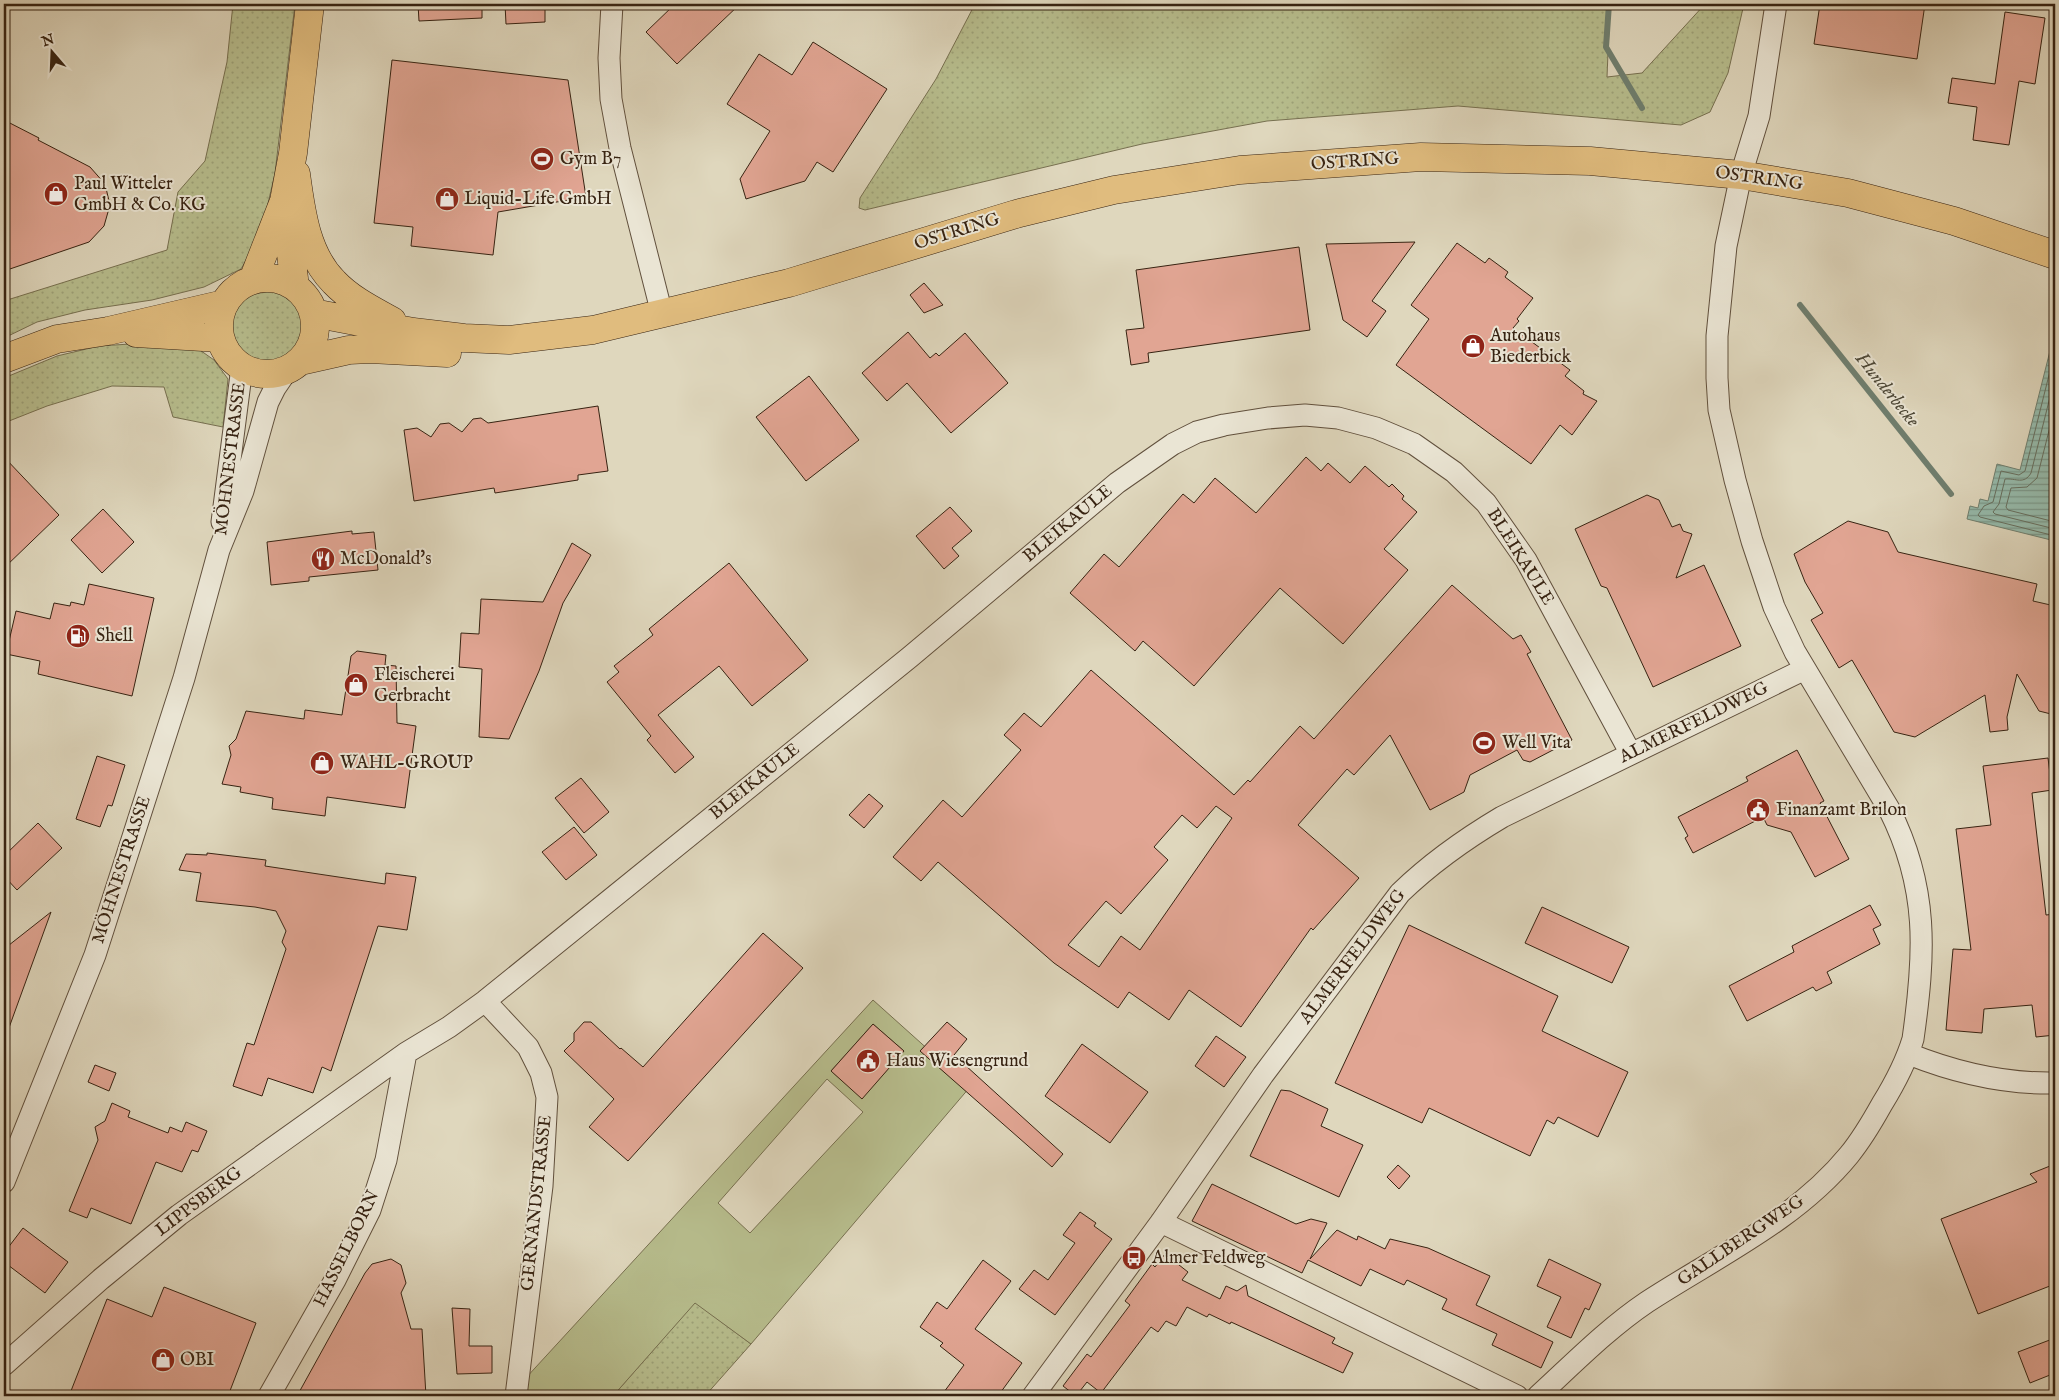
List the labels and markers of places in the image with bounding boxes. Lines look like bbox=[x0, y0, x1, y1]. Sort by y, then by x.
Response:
sports icon: Gym B7 bbox=[529, 146, 555, 172]
place label: Gym B7 bbox=[560, 148, 621, 171]
place label: Paul Witteler GmbH & Co. KG bbox=[74, 173, 206, 217]
shop icon: Paul Witteler GmbH & Co. KG bbox=[43, 181, 69, 207]
shop icon: Liquid-Life GmbH bbox=[434, 186, 460, 212]
place label: Liquid-Life GmbH bbox=[464, 188, 612, 211]
place label: Autohaus Biederbick bbox=[1489, 325, 1571, 369]
shop icon: Autohaus Biederbick bbox=[1460, 333, 1486, 359]
restaurant icon: McDonald's bbox=[310, 546, 336, 572]
place label: McDonald's bbox=[340, 548, 432, 571]
fuel station icon: Shell bbox=[65, 623, 91, 649]
place label: Shell bbox=[96, 625, 133, 648]
place label: Fleischerei Gerbracht bbox=[374, 664, 455, 708]
shop icon: Fleischerei Gerbracht bbox=[343, 672, 369, 698]
sports icon: Well Vita bbox=[1471, 730, 1497, 756]
place label: Well Vita bbox=[1502, 732, 1571, 755]
shop icon: WAHL-GROUP bbox=[309, 750, 335, 776]
place label: WAHL-GROUP bbox=[340, 752, 473, 775]
public building icon: Finanzamt Brilon bbox=[1745, 797, 1771, 823]
place label: Finanzamt Brilon bbox=[1776, 799, 1907, 822]
public building icon: Haus Wiesengrund bbox=[855, 1048, 881, 1074]
place label: Haus Wiesengrund bbox=[886, 1050, 1028, 1073]
bus stop icon: Almer Feldweg bbox=[1121, 1245, 1147, 1271]
place label: Almer Feldweg bbox=[1151, 1247, 1266, 1270]
shop icon: OBI bbox=[150, 1347, 176, 1373]
place label: OBI bbox=[180, 1349, 215, 1372]

